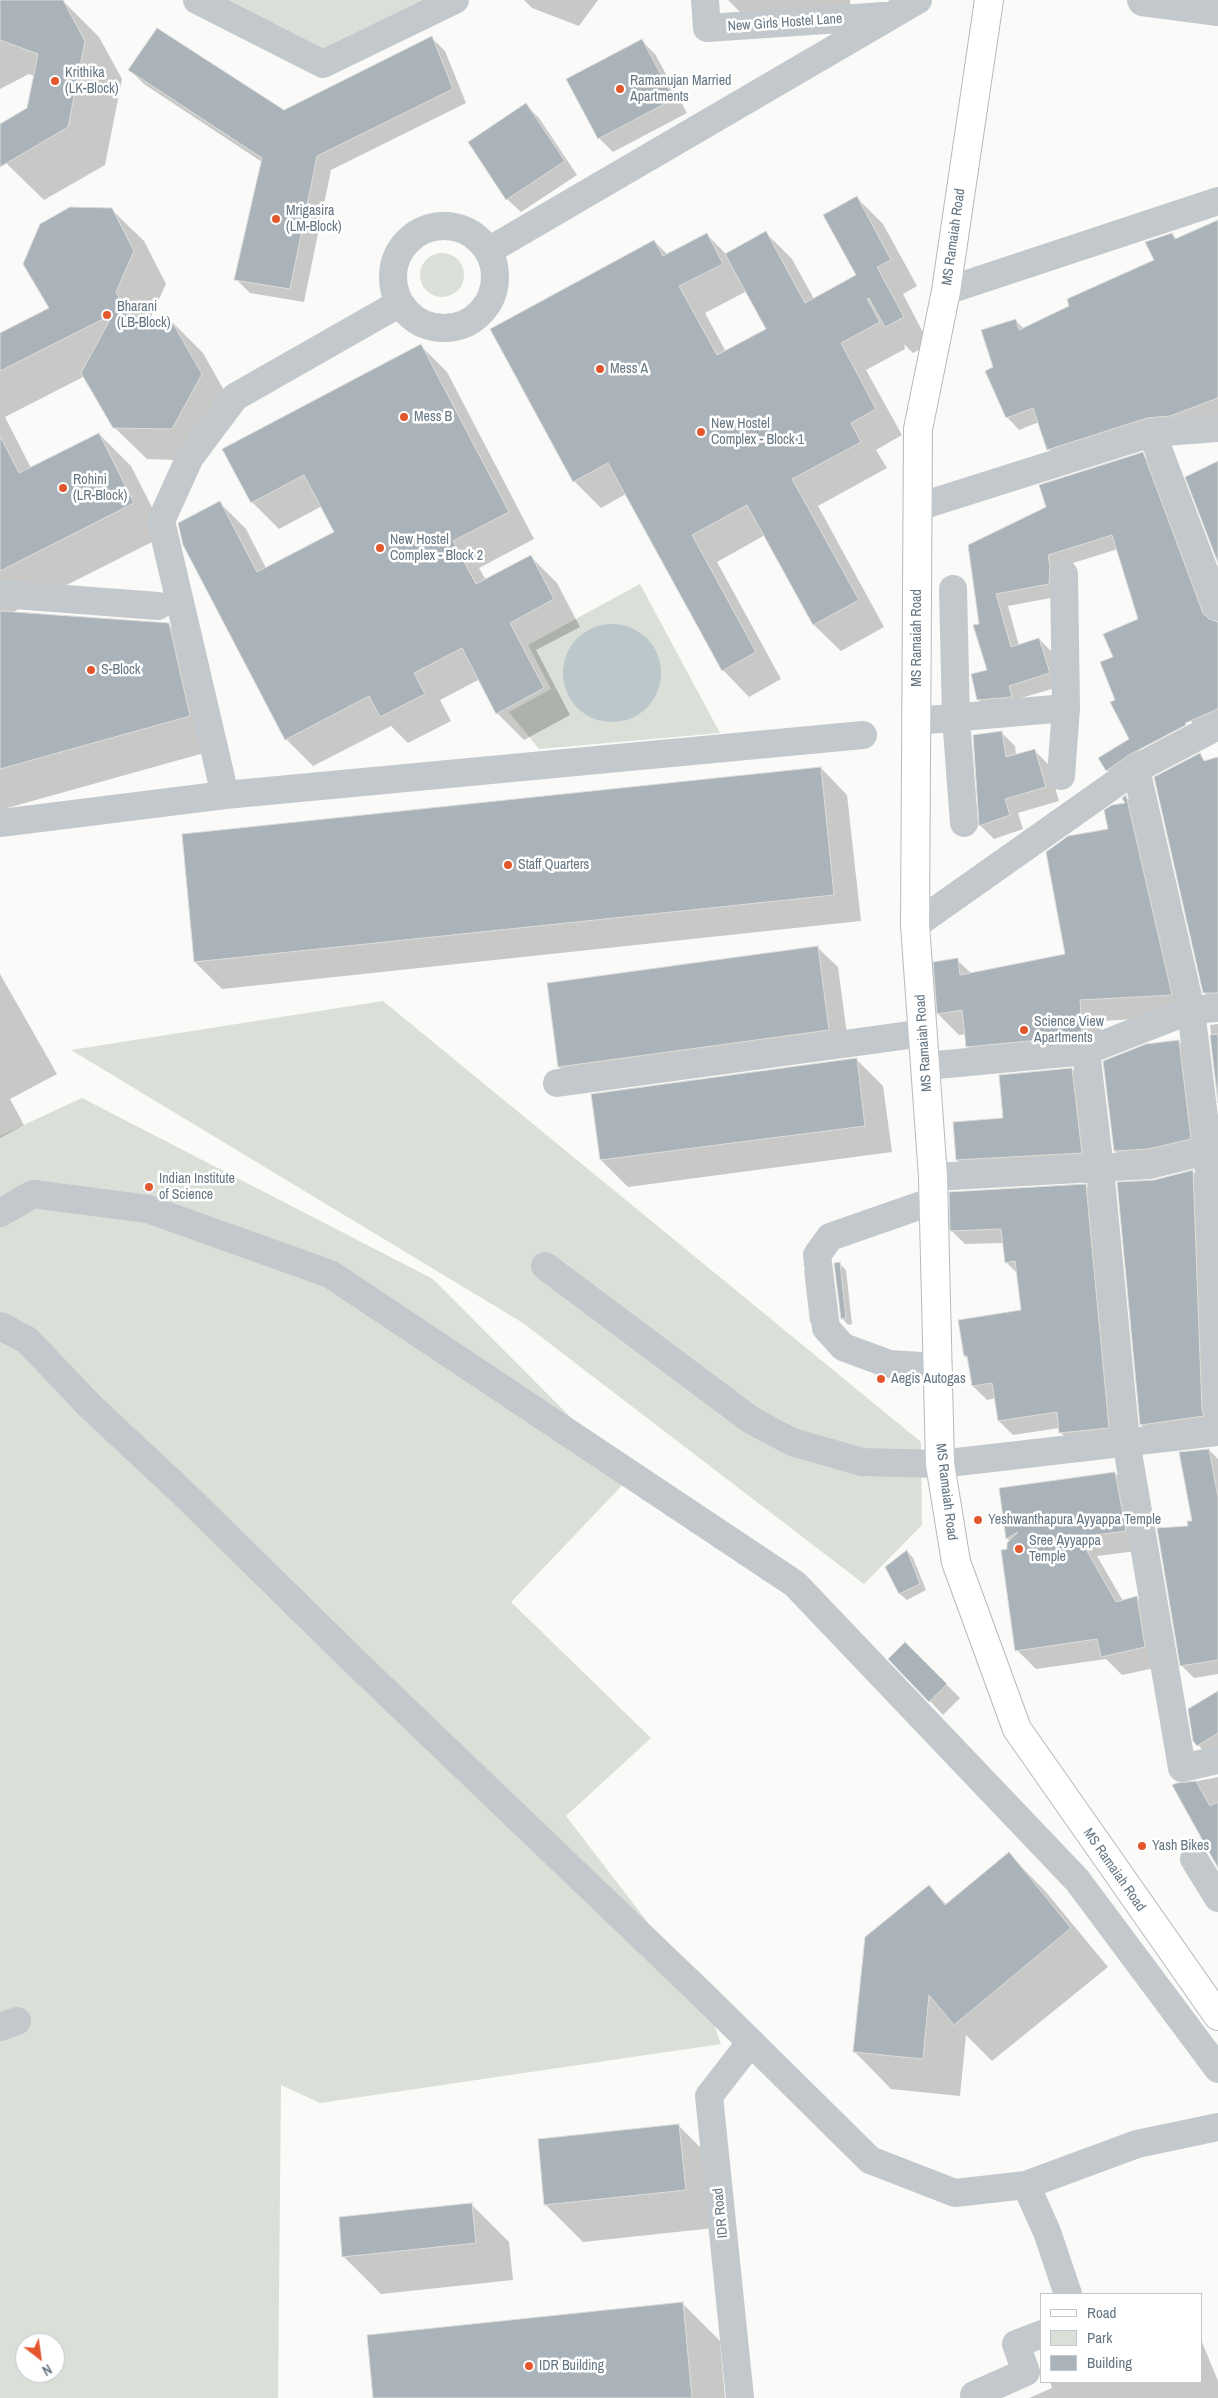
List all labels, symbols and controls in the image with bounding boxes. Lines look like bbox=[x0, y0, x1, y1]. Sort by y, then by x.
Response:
street label: New Girls Hostel Lane bbox=[727, 11, 843, 35]
place label: Krithika (LK-Block) bbox=[65, 65, 119, 98]
place label: Ramanujan Married Apartments bbox=[630, 73, 731, 105]
marker: Krithika (LK-Block) bbox=[49, 75, 61, 87]
marker: Ramanujan Married Apartments bbox=[614, 83, 626, 95]
street label: MS Ramaiah Road bbox=[939, 187, 969, 287]
place label: Mrigasira (LM-Block) bbox=[286, 203, 341, 236]
marker: Mrigasira (LM-Block) bbox=[270, 213, 282, 225]
place label: Bharani (LB-Block) bbox=[117, 299, 171, 332]
marker: Bharani (LB-Block) bbox=[101, 309, 113, 321]
place label: Mess A bbox=[610, 361, 648, 377]
marker: Mess A bbox=[594, 363, 606, 375]
place label: Mess B bbox=[414, 409, 452, 425]
marker: Mess B bbox=[398, 411, 410, 423]
place label: New Hostel Complex - Block 1 bbox=[711, 416, 804, 448]
marker: New Hostel Complex - Block 1 bbox=[695, 426, 707, 438]
place label: Rohini (LR-Block) bbox=[73, 472, 127, 504]
marker: Rohini (LR-Block) bbox=[57, 482, 69, 494]
place label: New Hostel Complex - Block 2 bbox=[390, 532, 483, 564]
marker: New Hostel Complex - Block 2 bbox=[374, 542, 386, 554]
street label: MS Ramaiah Road bbox=[909, 589, 925, 687]
place label: S-Block bbox=[101, 662, 141, 678]
marker: S-Block bbox=[85, 664, 97, 676]
place label: Staff Quarters bbox=[518, 857, 589, 873]
marker: Staff Quarters bbox=[502, 859, 514, 871]
street label: MS Ramaiah Road bbox=[912, 994, 936, 1092]
place label: Science View Apartments bbox=[1034, 1014, 1104, 1046]
marker: Science View Apartments bbox=[1018, 1024, 1030, 1036]
place label: Indian Institute of Science bbox=[159, 1171, 235, 1204]
marker: Indian Institute of Science bbox=[143, 1181, 155, 1193]
place label: Aegis Autogas bbox=[891, 1371, 966, 1387]
marker: Aegis Autogas bbox=[875, 1373, 887, 1385]
street label: MS Ramaiah Road bbox=[932, 1443, 960, 1541]
place label: Yeshwanthapura Ayyappa Temple bbox=[988, 1512, 1161, 1528]
marker: Yeshwanthapura Ayyappa Temple bbox=[972, 1514, 984, 1526]
place label: Sree Ayyappa Temple bbox=[1029, 1533, 1101, 1565]
marker: Sree Ayyappa Temple bbox=[1013, 1543, 1025, 1555]
street label: MS Ramaiah Road bbox=[1079, 1825, 1149, 1915]
place label: Yash Bikes bbox=[1152, 1838, 1209, 1854]
marker: Yash Bikes bbox=[1136, 1840, 1148, 1852]
street label: IDR Road bbox=[710, 2187, 732, 2239]
legend bbox=[1040, 2293, 1203, 2383]
text: Road bbox=[1087, 2302, 1116, 2323]
text: Park bbox=[1087, 2327, 1112, 2348]
north arrow bbox=[15, 2333, 65, 2383]
text: Building bbox=[1087, 2352, 1132, 2373]
place label: IDR Building bbox=[539, 2358, 604, 2374]
text: N bbox=[39, 2360, 55, 2380]
marker: IDR Building bbox=[523, 2360, 535, 2372]

